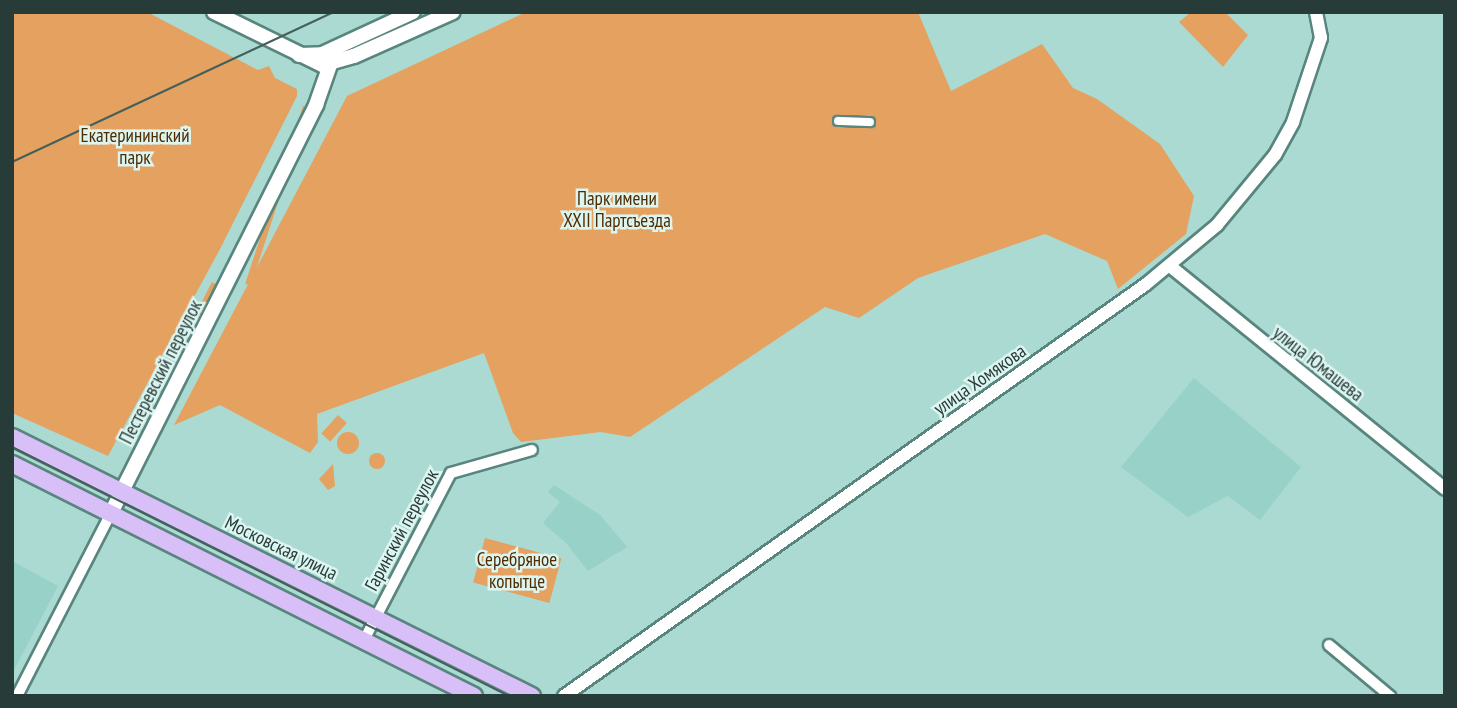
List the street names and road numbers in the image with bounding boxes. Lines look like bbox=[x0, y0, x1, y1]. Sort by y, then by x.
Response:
street label: Пестеревский переулок bbox=[115, 296, 207, 448]
street label: улица Юмашева bbox=[1268, 322, 1368, 406]
street label: улица Хомякова bbox=[929, 340, 1031, 420]
street label: Гаринский переулок bbox=[360, 465, 444, 595]
street label: Московская улица bbox=[221, 511, 341, 585]

